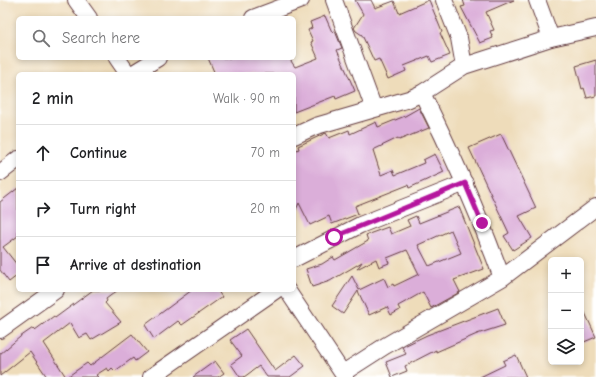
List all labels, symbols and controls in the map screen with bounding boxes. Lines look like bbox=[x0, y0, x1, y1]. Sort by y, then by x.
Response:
search box bbox=[16, 16, 296, 60]
icon: search bbox=[30, 27, 52, 49]
text: Search here bbox=[62, 29, 140, 47]
text: 2 min bbox=[32, 89, 73, 108]
text: Walk · 90 m bbox=[213, 91, 280, 106]
icon: ahead bbox=[32, 142, 54, 164]
text: Continue bbox=[70, 144, 127, 162]
text: 70 m bbox=[251, 145, 280, 160]
icon: right bbox=[32, 198, 54, 220]
text: Turn right bbox=[70, 200, 136, 218]
text: 20 m bbox=[250, 201, 280, 216]
route end bbox=[473, 214, 491, 232]
route start bbox=[325, 228, 343, 246]
icon: arrive bbox=[32, 254, 54, 276]
text: Arrive at destination bbox=[70, 256, 201, 274]
map controls bbox=[548, 257, 584, 365]
button: + bbox=[548, 257, 584, 293]
button: − bbox=[548, 293, 584, 329]
button: layers bbox=[548, 329, 584, 365]

